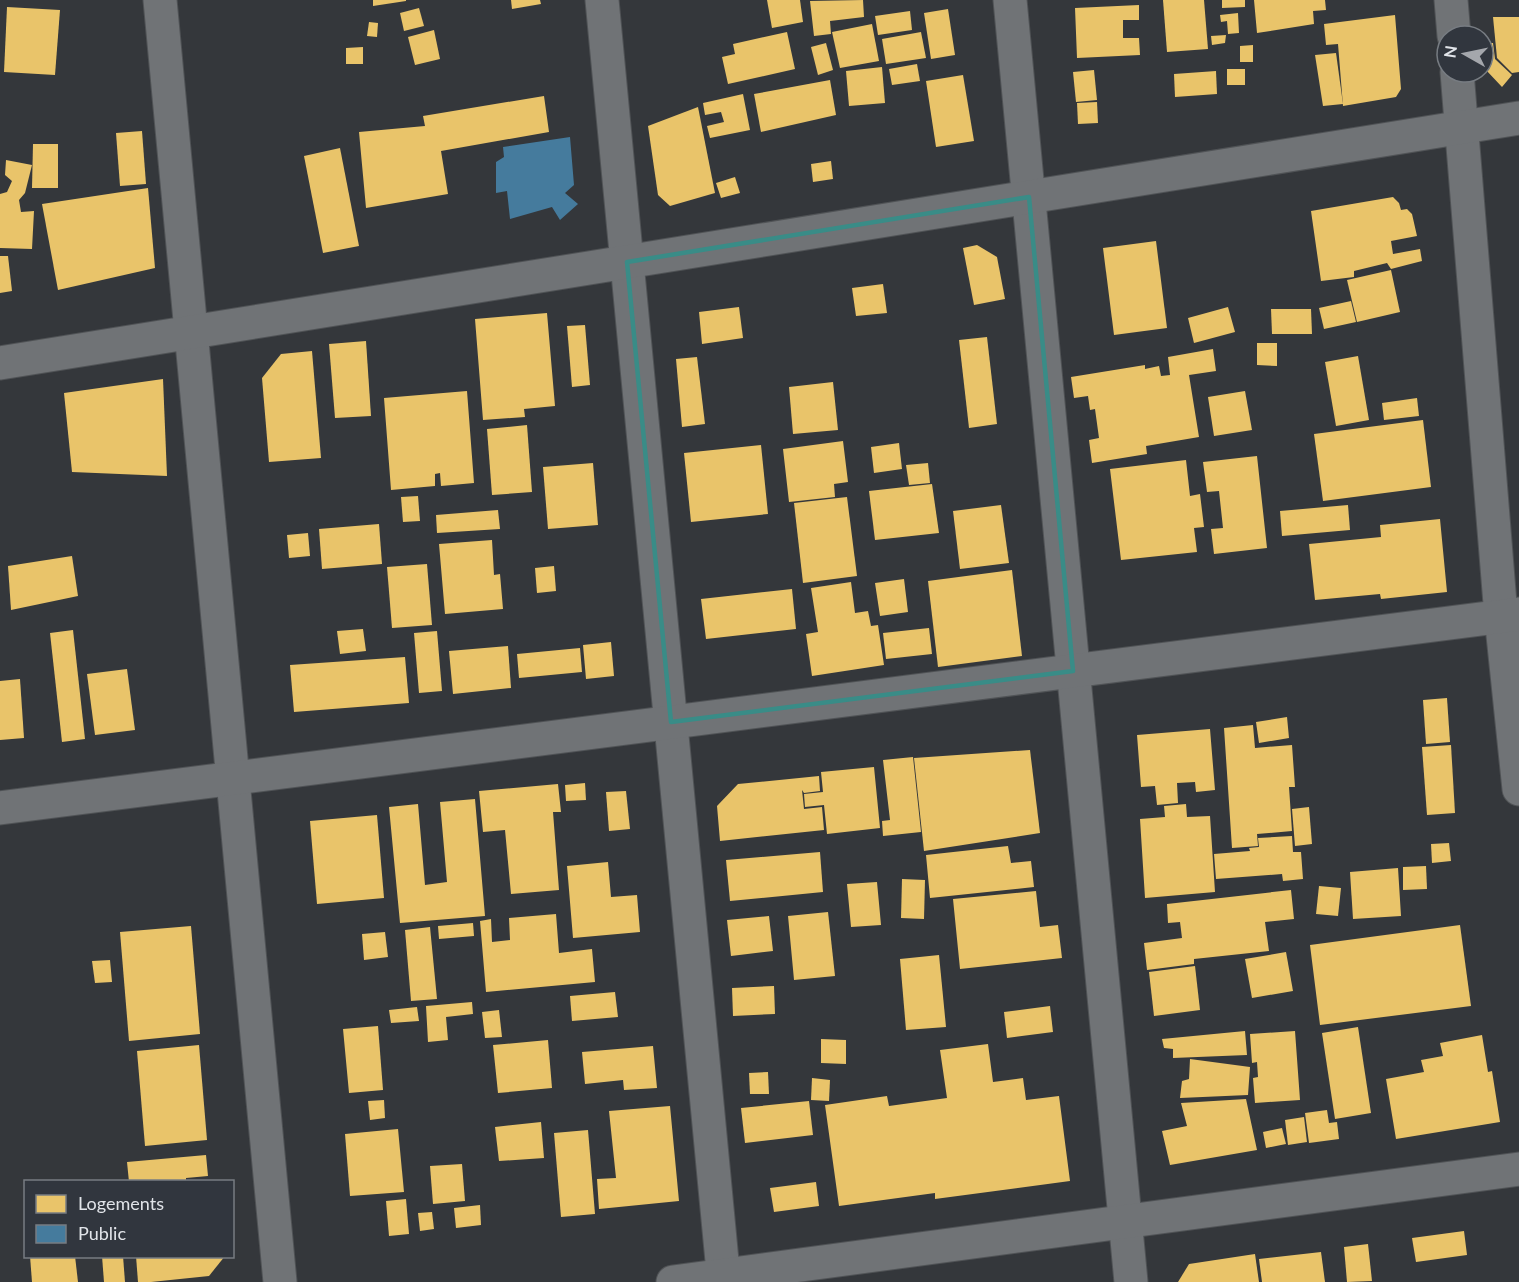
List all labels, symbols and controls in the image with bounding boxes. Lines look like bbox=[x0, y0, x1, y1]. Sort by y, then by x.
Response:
north arrow bbox=[1435, 24, 1495, 84]
text: N bbox=[1439, 44, 1460, 59]
legend bbox=[24, 1180, 234, 1258]
text: Logements bbox=[78, 1192, 164, 1214]
text: Public bbox=[78, 1222, 126, 1244]

